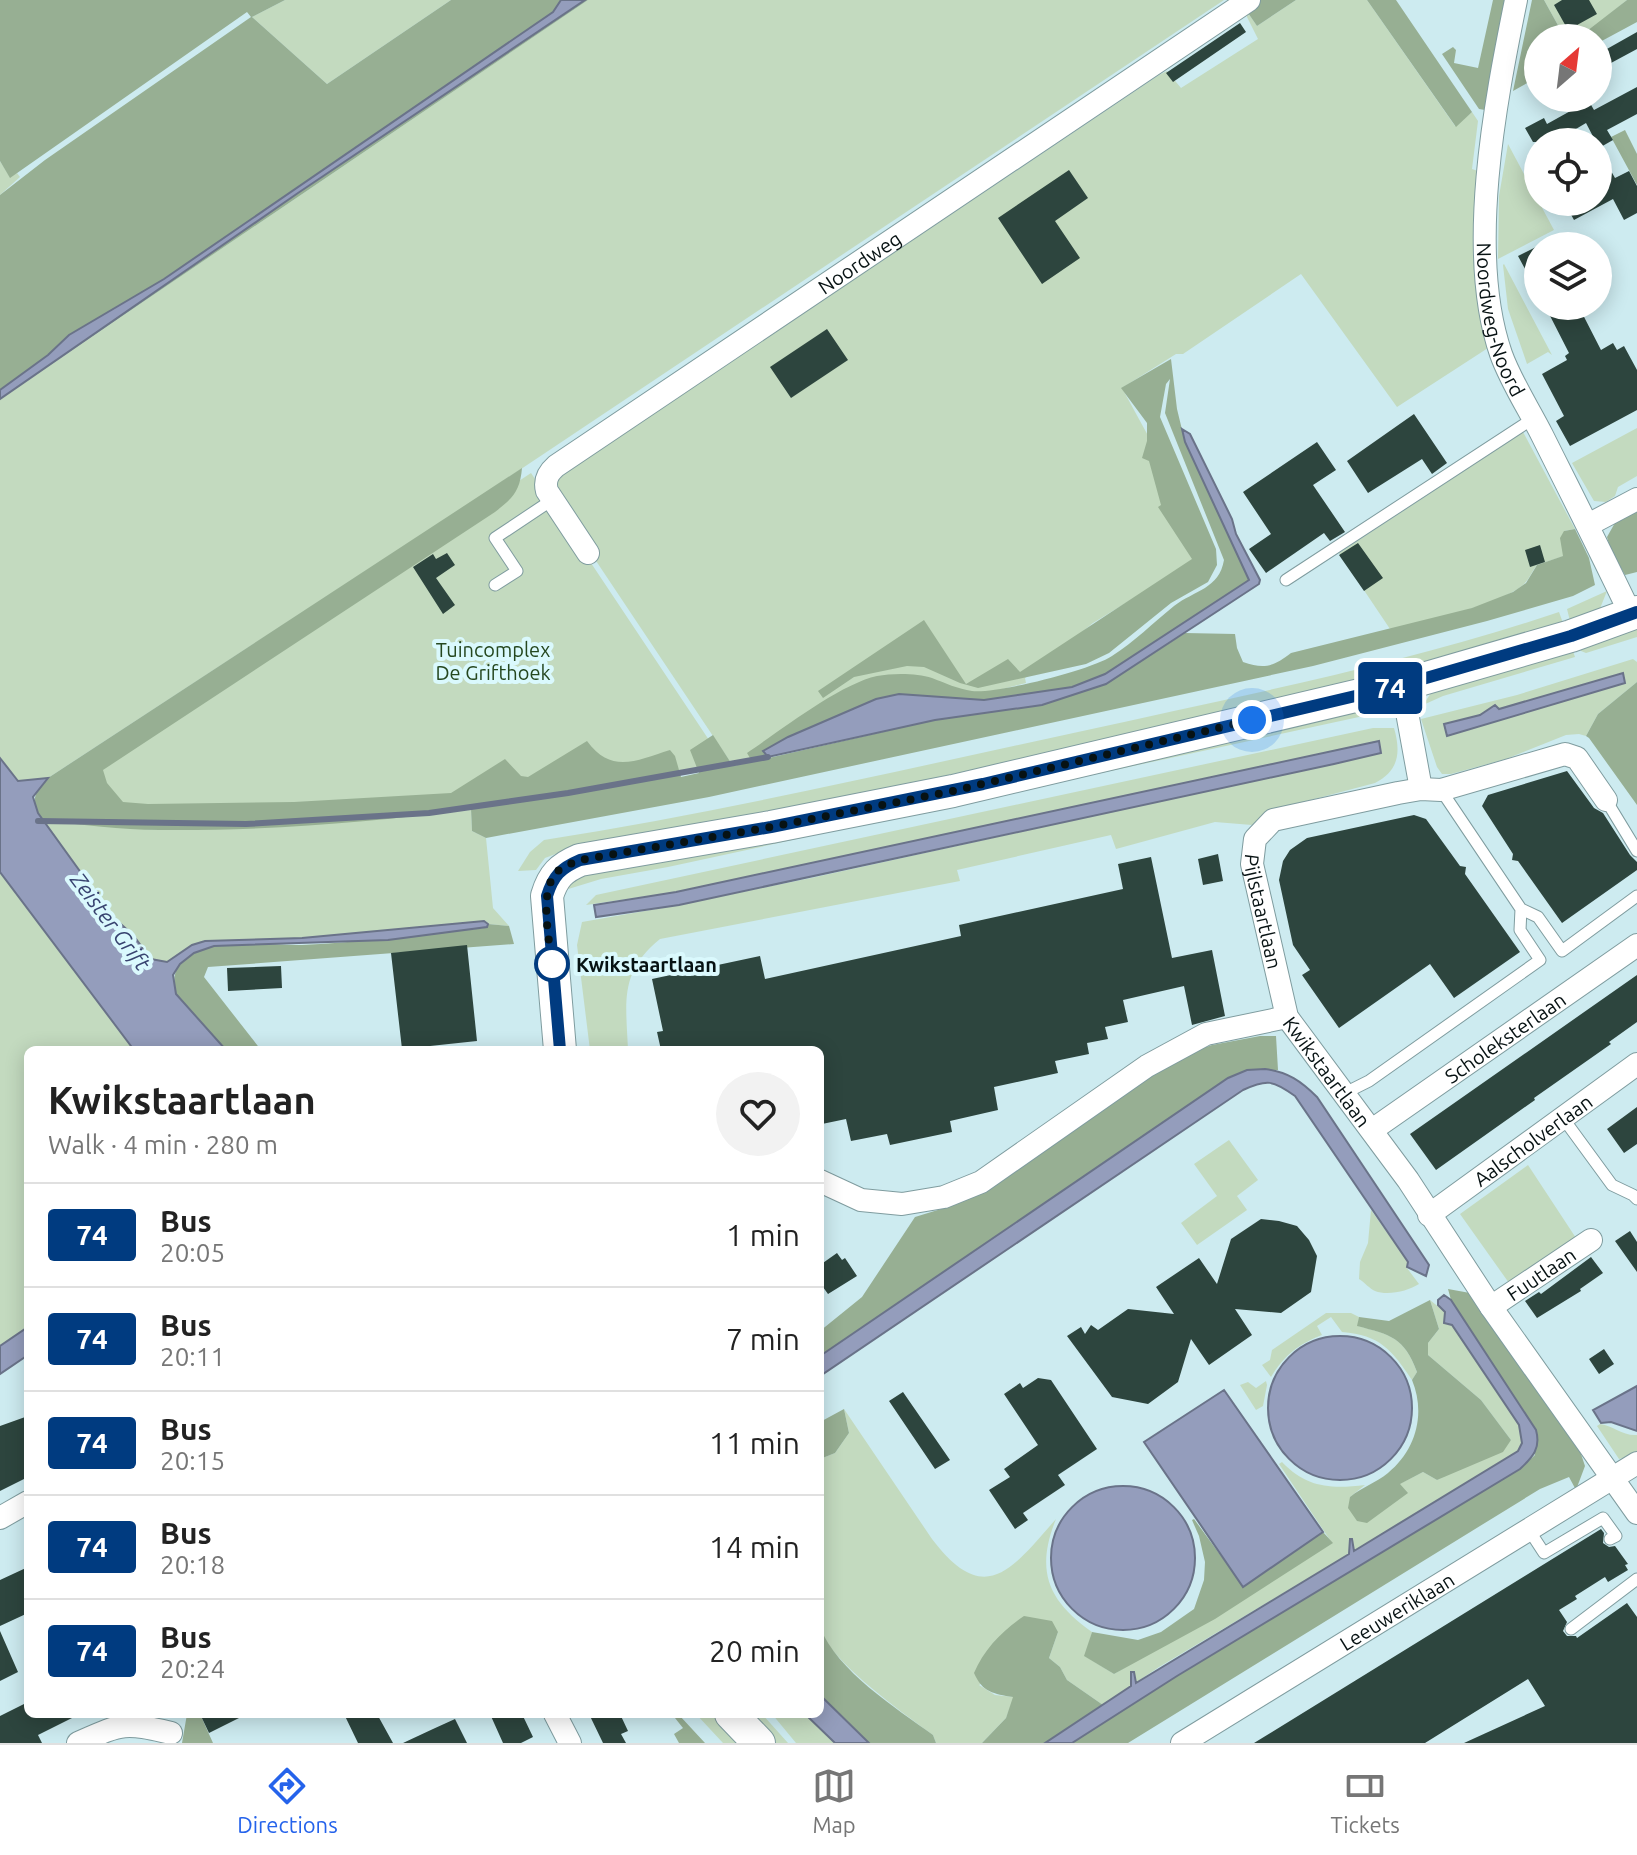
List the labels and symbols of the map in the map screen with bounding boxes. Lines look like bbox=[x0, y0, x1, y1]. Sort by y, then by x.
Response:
north arrow bbox=[1524, 24, 1612, 112]
street label: Noordweg bbox=[813, 226, 905, 298]
street label: Noordweg-Noord bbox=[1473, 242, 1530, 400]
park label: Tuincomplex De Grifthoek bbox=[435, 638, 551, 684]
line badge: 74 bbox=[1354, 662, 1426, 714]
your location bbox=[1232, 700, 1272, 740]
street label: Pijlstaartlaan bbox=[1240, 853, 1287, 971]
water label: Zeister Grift bbox=[65, 866, 156, 976]
marker: Kwikstaartlaan bbox=[535, 947, 569, 981]
place label: Kwikstaartlaan bbox=[576, 953, 717, 976]
street label: Scholeksterlaan bbox=[1440, 987, 1570, 1087]
street label: Kwikstaartlaan bbox=[1279, 1012, 1376, 1131]
street label: Aalscholverlaan bbox=[1469, 1089, 1596, 1190]
street label: Fuutlaan bbox=[1502, 1242, 1580, 1305]
street label: Leeuweriklaan bbox=[1335, 1567, 1458, 1655]

